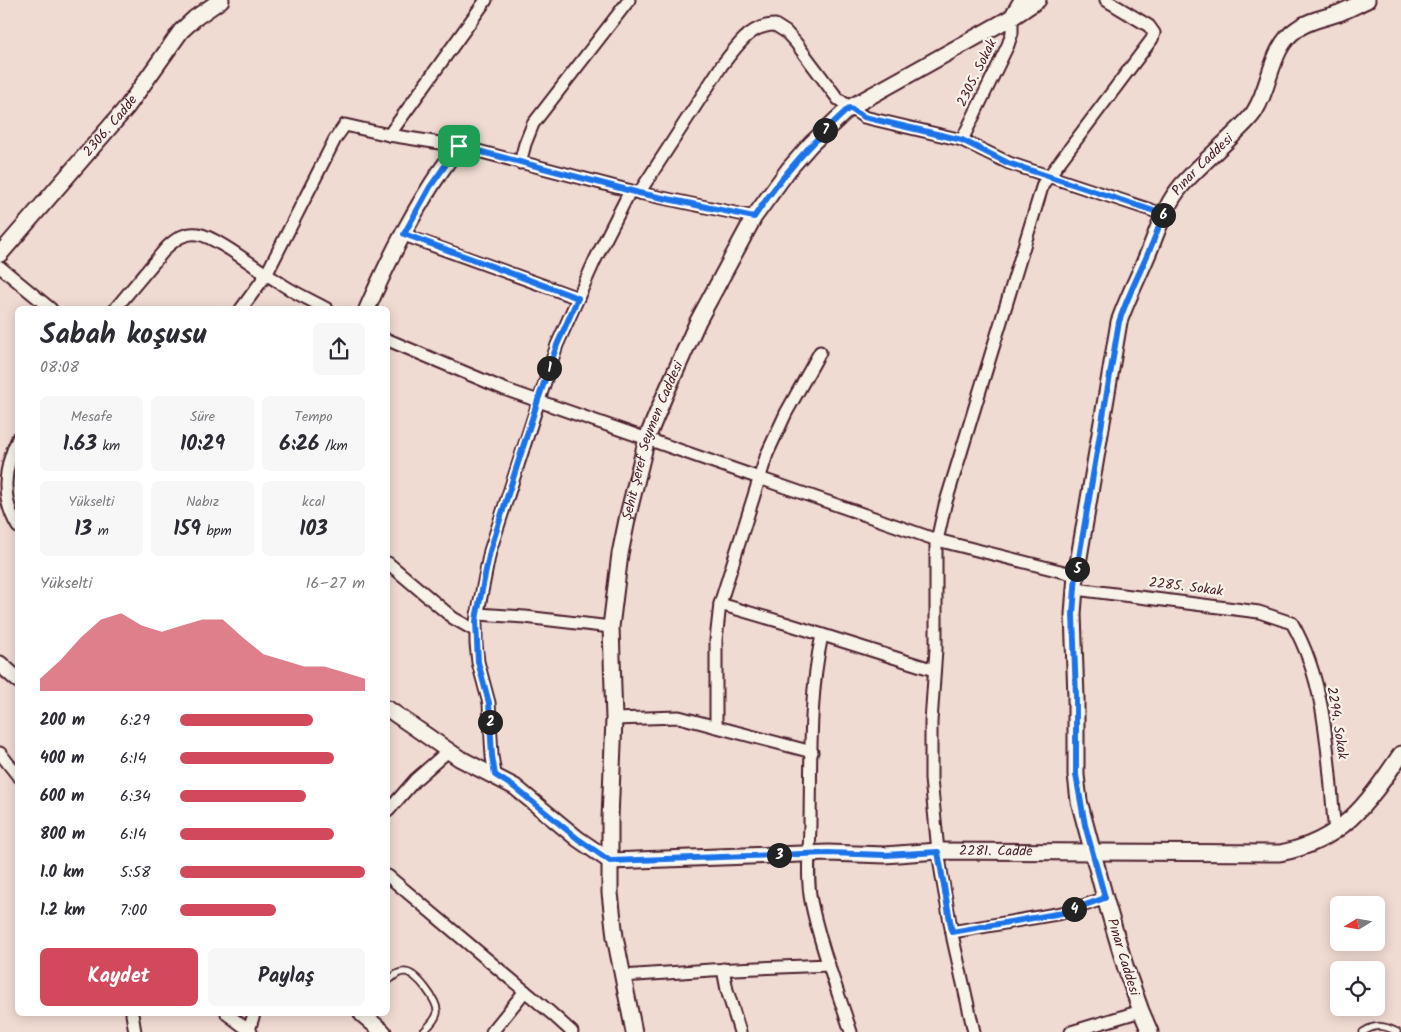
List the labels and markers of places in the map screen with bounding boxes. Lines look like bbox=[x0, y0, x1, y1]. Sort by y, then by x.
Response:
pin: 7 bbox=[812, 118, 838, 142]
pin bbox=[438, 125, 480, 167]
pin: 6 bbox=[1150, 202, 1176, 228]
pin: 1 bbox=[536, 356, 562, 380]
pin: 5 bbox=[1064, 556, 1090, 582]
pin: 2 bbox=[478, 710, 502, 734]
pin: 3 bbox=[766, 842, 792, 868]
pin: 4 bbox=[1062, 896, 1086, 922]

